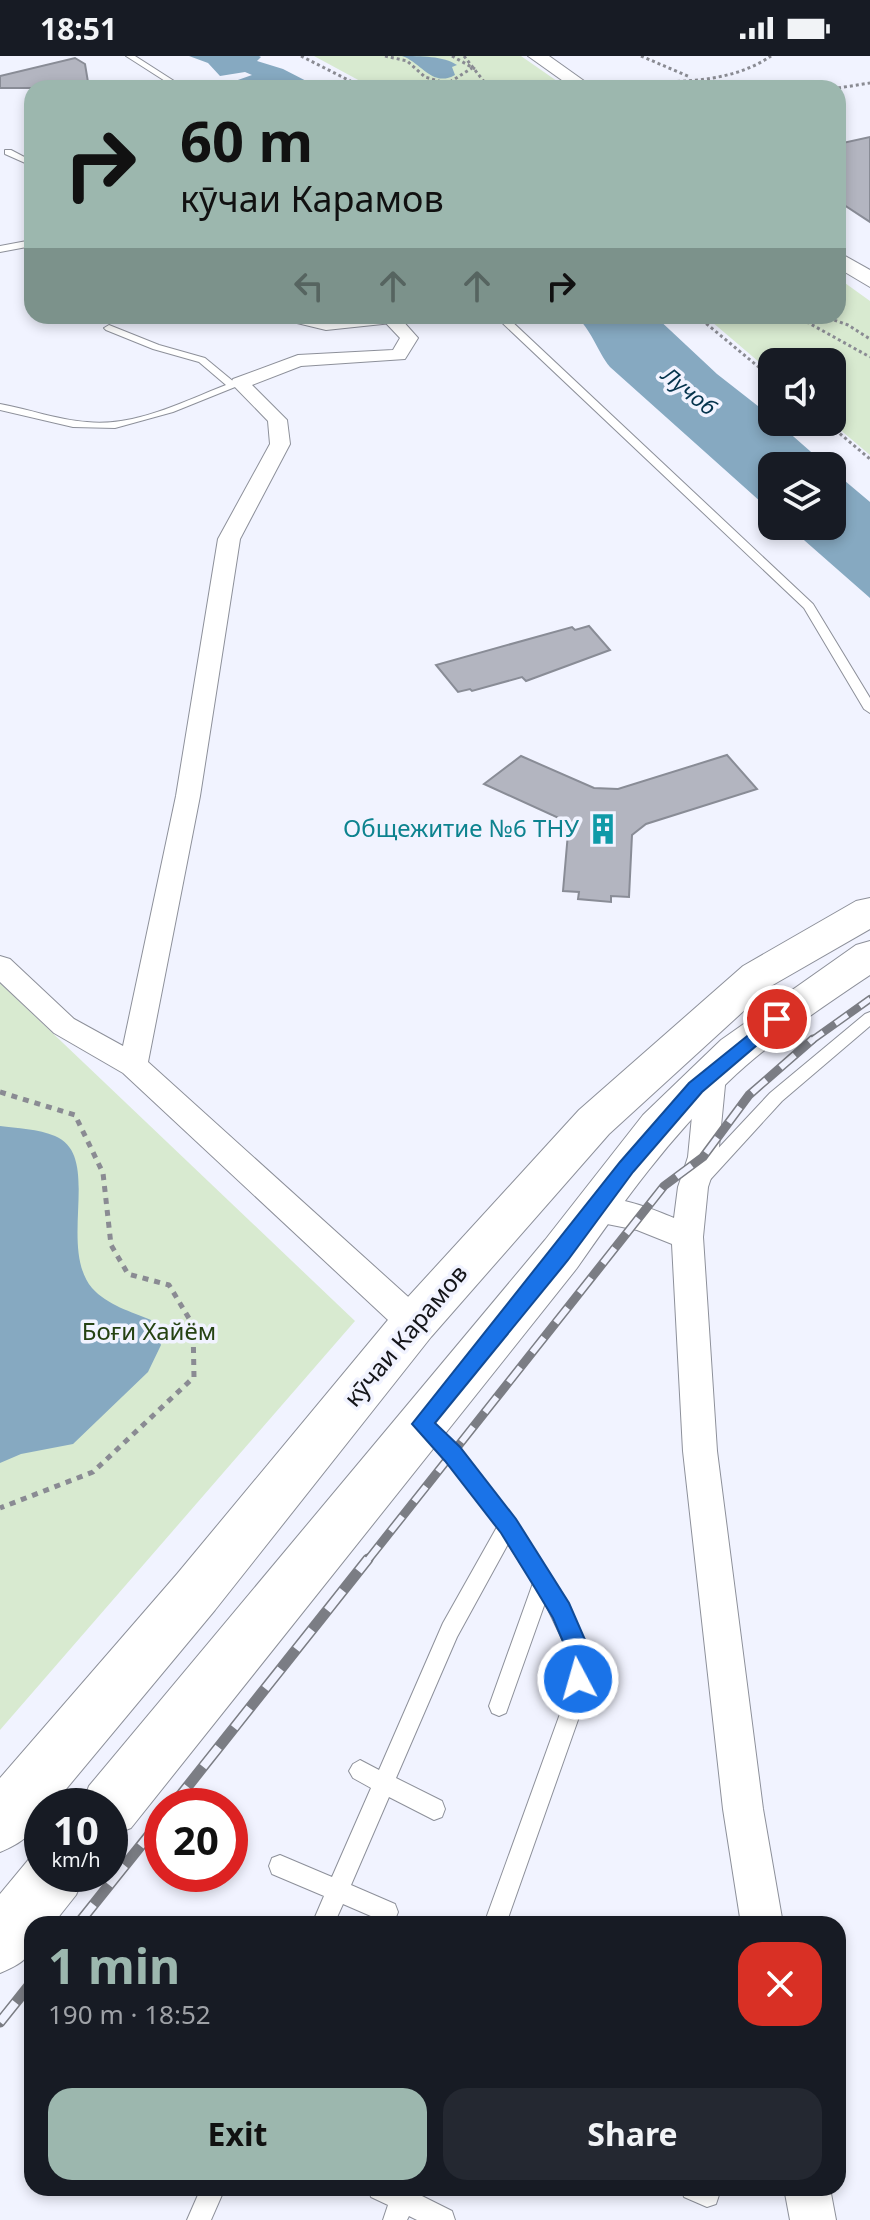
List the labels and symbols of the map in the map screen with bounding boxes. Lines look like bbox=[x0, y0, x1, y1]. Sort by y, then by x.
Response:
water label: Лучоб bbox=[655, 358, 724, 422]
place label: Общежитие №6 ТНУ bbox=[343, 811, 579, 844]
building icon: Общежитие №6 ТНУ bbox=[586, 812, 620, 846]
pin bbox=[743, 985, 811, 1053]
street label: кӯчаи Карамов bbox=[336, 1257, 474, 1413]
park label: Боғи Хайём bbox=[82, 1314, 216, 1347]
position arrow bbox=[536, 1637, 620, 1721]
speed limit sign: 20 bbox=[144, 1788, 248, 1892]

